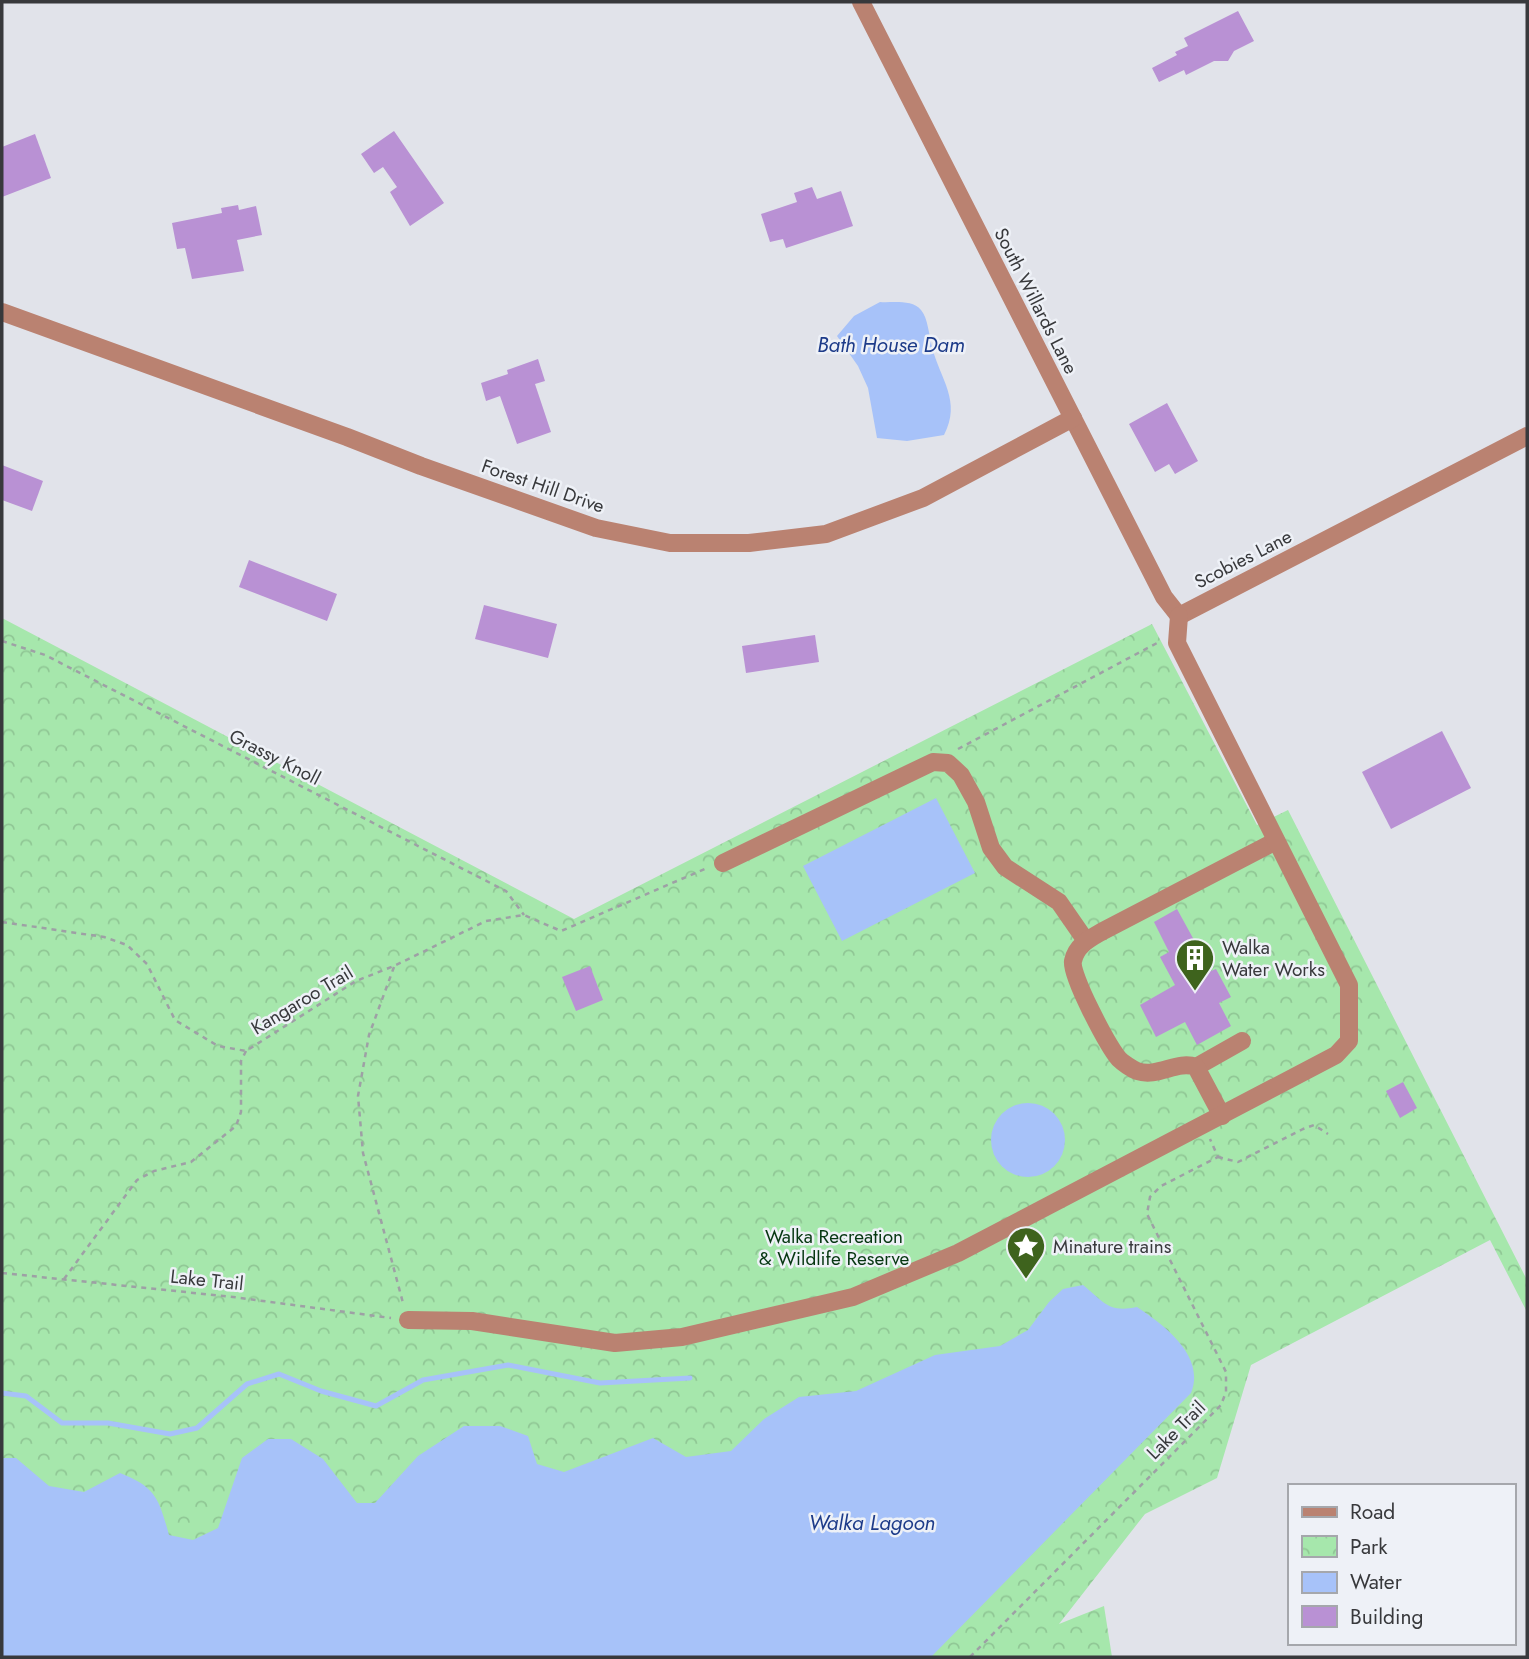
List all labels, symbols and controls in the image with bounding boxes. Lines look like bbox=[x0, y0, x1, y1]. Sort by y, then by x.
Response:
street label: South Willards Lane bbox=[987, 223, 1085, 379]
water label: Bath House Dam bbox=[817, 330, 965, 360]
street label: Forest Hill Drive bbox=[478, 452, 608, 520]
street label: Scobies Lane bbox=[1190, 523, 1297, 595]
street label: Grassy Knoll bbox=[225, 722, 325, 792]
place label: Walka Water Works bbox=[1222, 934, 1325, 983]
building icon: Walka Water Works bbox=[1174, 937, 1216, 992]
street label: Kangaroo Trail bbox=[246, 959, 358, 1041]
park label: Walka Recreation & Wildlife Reserve bbox=[759, 1223, 909, 1272]
place icon: Minature trains bbox=[1005, 1225, 1047, 1280]
place label: Minature trains bbox=[1053, 1233, 1172, 1260]
street label: Lake Trail bbox=[169, 1263, 245, 1297]
street label: Lake Trail bbox=[1140, 1394, 1212, 1466]
legend bbox=[1288, 1484, 1515, 1645]
text: Road bbox=[1350, 1497, 1395, 1527]
water label: Walka Lagoon bbox=[809, 1508, 935, 1538]
text: Park bbox=[1350, 1532, 1388, 1562]
text: Water bbox=[1350, 1567, 1403, 1597]
text: Building bbox=[1350, 1602, 1423, 1632]

